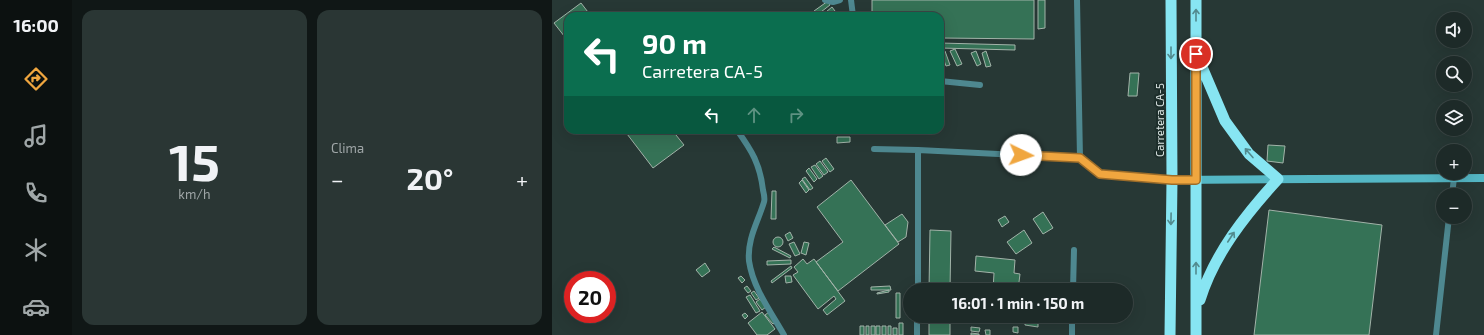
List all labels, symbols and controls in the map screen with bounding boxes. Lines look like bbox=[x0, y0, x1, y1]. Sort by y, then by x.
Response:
one-way arrow bbox=[1192, 9, 1200, 22]
map controls bbox=[1436, 12, 1472, 224]
button: sound bbox=[1436, 12, 1472, 48]
text: 16:00 bbox=[13, 14, 59, 36]
text: 90 m bbox=[642, 26, 707, 60]
icon: left bbox=[576, 28, 628, 80]
pin bbox=[1179, 37, 1213, 71]
icon: arrive bbox=[1185, 43, 1207, 65]
one-way arrow bbox=[1167, 46, 1175, 59]
button: search bbox=[1436, 56, 1472, 92]
text: Carretera CA-5 bbox=[642, 60, 763, 82]
icon: directions bbox=[22, 65, 50, 93]
street label: Carretera CA-5 bbox=[1153, 83, 1166, 157]
button: layers bbox=[1436, 100, 1472, 136]
icon: left bbox=[701, 104, 723, 126]
icon: ahead bbox=[743, 104, 765, 126]
icon: right bbox=[785, 104, 807, 126]
icon: music bbox=[22, 122, 50, 150]
text: 15 bbox=[169, 129, 220, 191]
position arrow bbox=[1000, 134, 1042, 176]
text: Clima bbox=[331, 140, 364, 156]
button: + bbox=[1436, 144, 1472, 180]
one-way arrow bbox=[1245, 148, 1254, 158]
text: 20° bbox=[407, 160, 453, 196]
text: − bbox=[331, 166, 344, 192]
text: + bbox=[516, 166, 528, 192]
icon: phone bbox=[22, 179, 50, 207]
text: km/h bbox=[178, 186, 211, 202]
button: − bbox=[1436, 188, 1472, 224]
one-way arrow bbox=[1167, 212, 1175, 225]
one-way arrow bbox=[1227, 232, 1235, 243]
icon: climate bbox=[22, 236, 50, 264]
one-way arrow bbox=[1192, 262, 1200, 275]
speed limit sign: 20 bbox=[564, 271, 616, 323]
icon: car bbox=[22, 293, 50, 321]
text: 16:01 · 1 min · 150 m bbox=[952, 294, 1084, 312]

